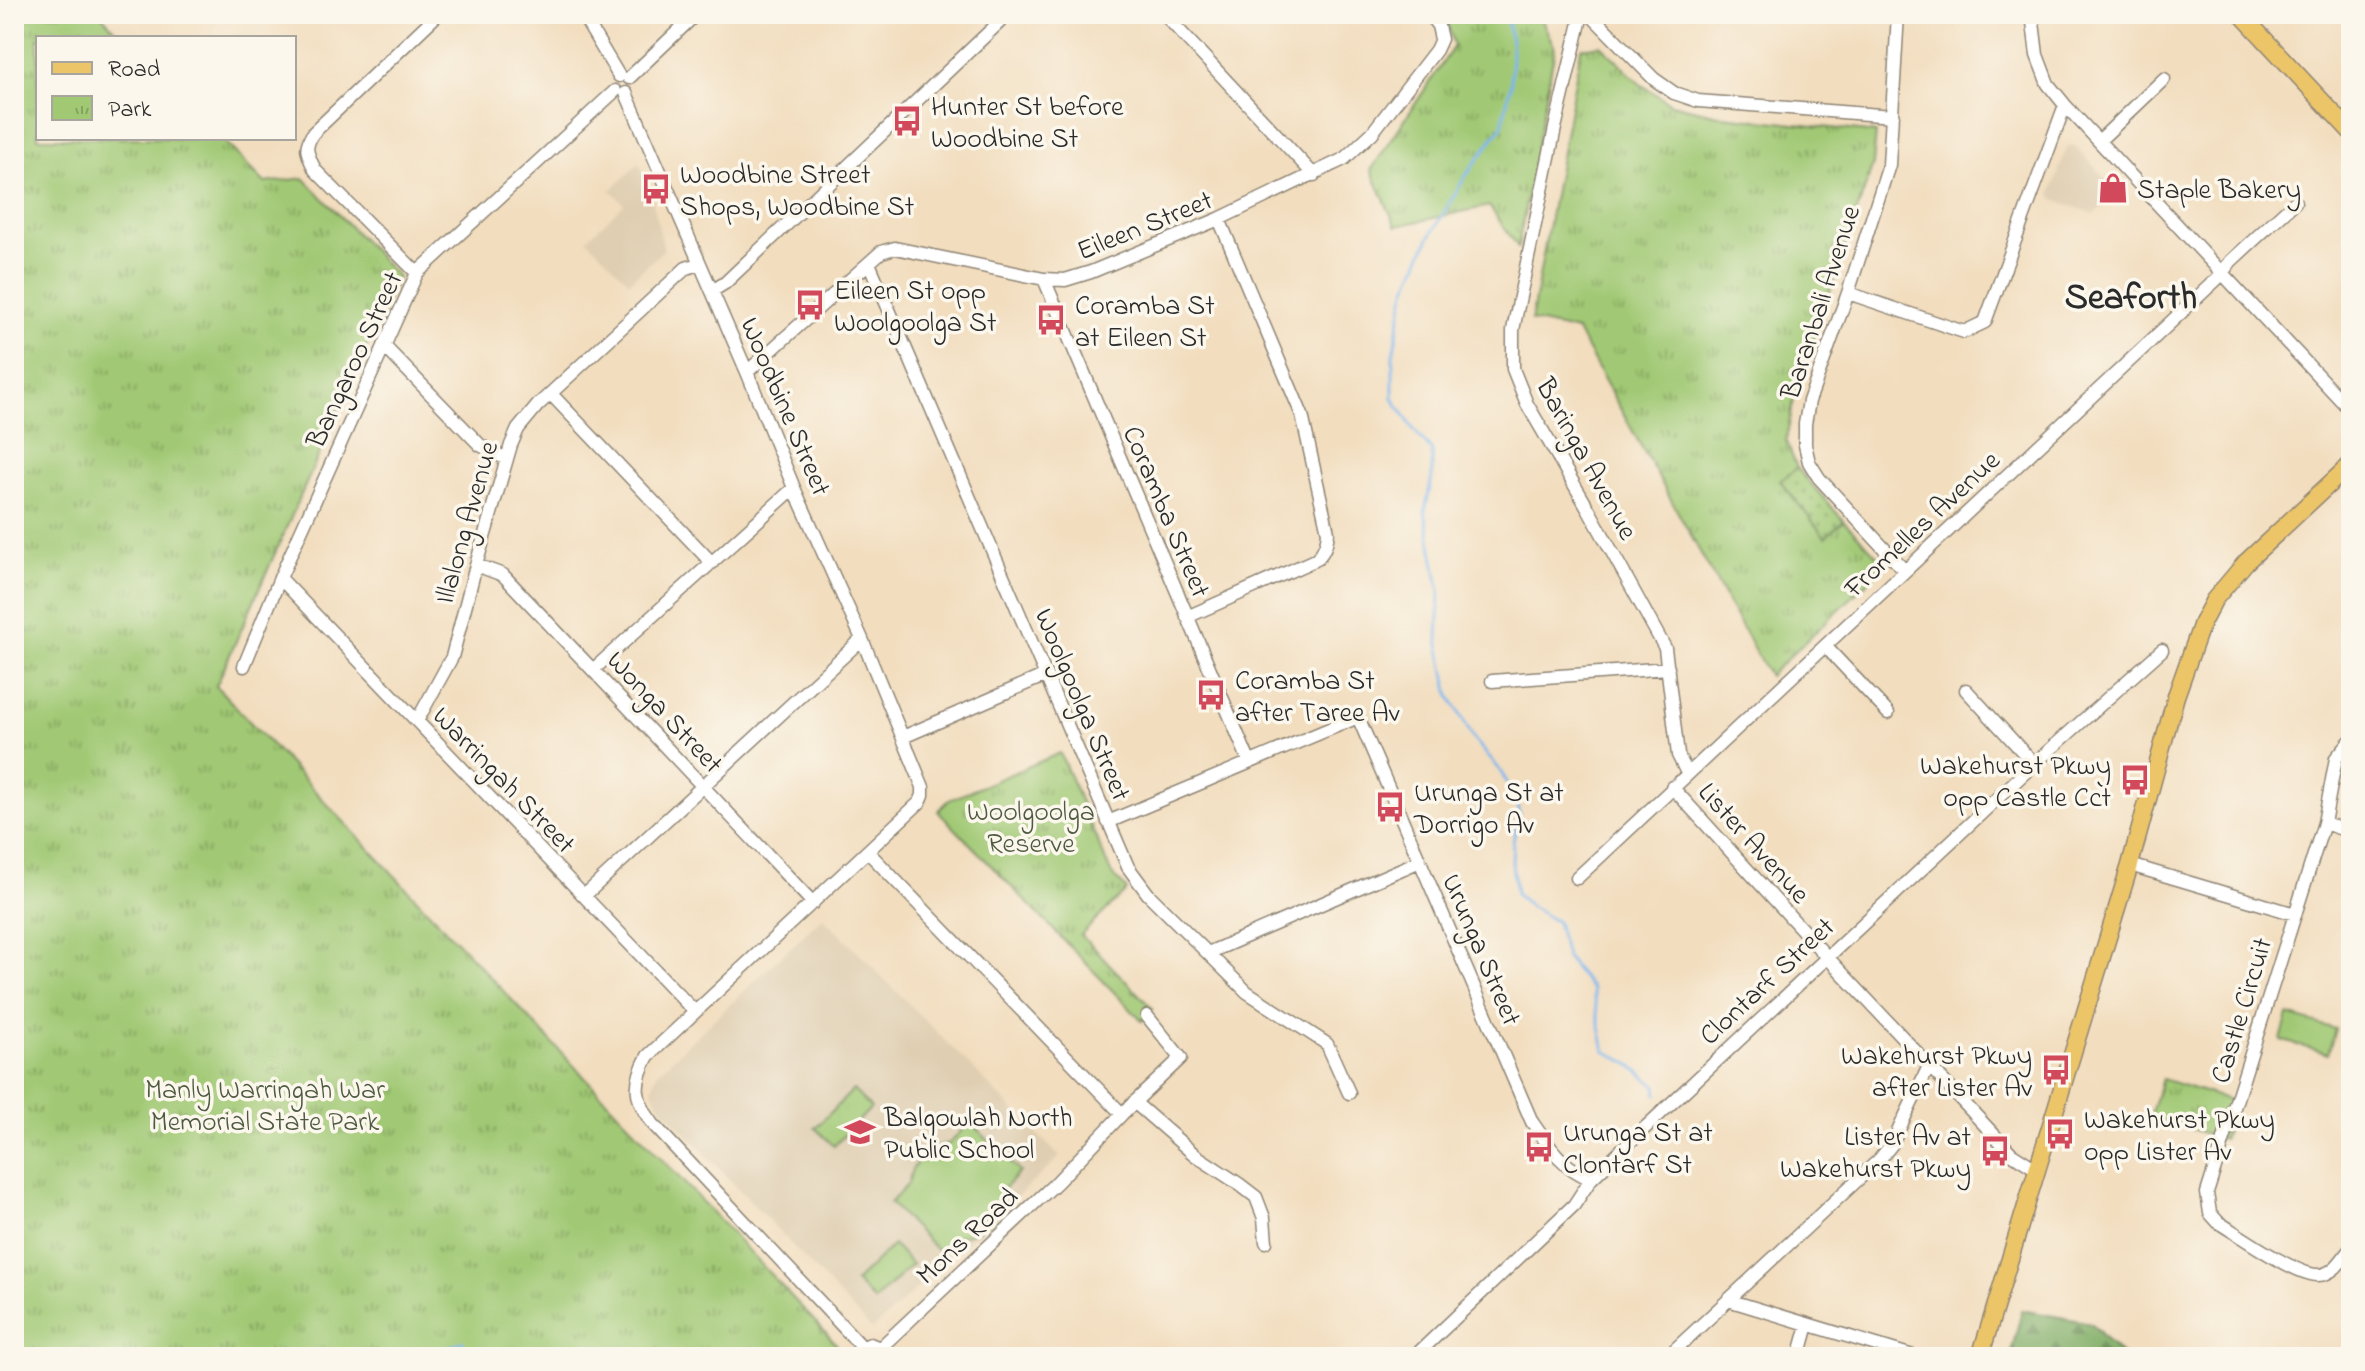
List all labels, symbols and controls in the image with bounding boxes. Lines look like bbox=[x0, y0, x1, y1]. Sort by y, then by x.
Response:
legend bbox=[36, 36, 296, 140]
text: Road bbox=[108, 53, 161, 88]
place label: Hunter St before Woodbine St bbox=[931, 88, 1124, 161]
text: Park bbox=[108, 93, 152, 128]
bus stop icon: Hunter St before Woodbine St bbox=[890, 104, 924, 138]
place label: Woodbine Street Shops, Woodbine St bbox=[680, 156, 914, 229]
shop icon: Staple Bakery bbox=[2096, 171, 2130, 205]
place label: Staple Bakery bbox=[2137, 171, 2301, 212]
bus stop icon: Woodbine Street Shops, Woodbine St bbox=[639, 172, 673, 206]
street label: Eileen Street bbox=[1071, 181, 1219, 273]
street label: Baranbali Avenue bbox=[1771, 200, 1873, 406]
street label: Bangaroo Street bbox=[297, 265, 415, 457]
place label: Eileen St opp Woolgoolga St bbox=[834, 272, 996, 345]
district label: Seaforth bbox=[2065, 273, 2197, 326]
place label: Coramba St at Eileen St bbox=[1075, 287, 1215, 360]
bus stop icon: Eileen St opp Woolgoolga St bbox=[793, 288, 827, 322]
bus stop icon: Coramba St at Eileen St bbox=[1034, 303, 1068, 337]
street label: Woodbine Street bbox=[728, 312, 840, 503]
street label: Baringa Avenue bbox=[1523, 370, 1647, 549]
street label: Coramba Street bbox=[1110, 420, 1219, 605]
street label: Illalong Avenue bbox=[426, 436, 511, 609]
street label: Fromelles Avenue bbox=[1835, 442, 2011, 610]
street label: Woolgoolga Street bbox=[1022, 603, 1140, 808]
street label: Wonga Street bbox=[595, 643, 731, 784]
place label: Coramba St after Taree Av bbox=[1235, 662, 1400, 735]
bus stop icon: Coramba St after Taree Av bbox=[1194, 678, 1228, 712]
street label: Warringah Street bbox=[421, 698, 584, 865]
place label: Wakehurst Pkwy opp Castle Cct bbox=[1920, 747, 2111, 820]
bus stop icon: Wakehurst Pkwy opp Castle Cct bbox=[2118, 763, 2152, 797]
place label: Urunga St at Dorrigo Av bbox=[1413, 774, 1564, 847]
street label: Lister Avenue bbox=[1687, 775, 1818, 915]
bus stop icon: Urunga St at Dorrigo Av bbox=[1373, 790, 1407, 824]
park label: Woolgoolga Reserve bbox=[967, 793, 1095, 866]
street label: Urunga Street bbox=[1429, 868, 1530, 1033]
street label: Clontarf Street bbox=[1691, 909, 1845, 1056]
street label: Castle Circuit bbox=[2202, 933, 2285, 1089]
place label: Wakehurst Pkwy after Lister Av bbox=[1841, 1037, 2032, 1110]
bus stop icon: Wakehurst Pkwy after Lister Av bbox=[2039, 1053, 2073, 1087]
park label: Manly Warringah War Memorial State Park bbox=[145, 1071, 385, 1144]
place label: Balgowlah North Public School bbox=[883, 1099, 1073, 1172]
place label: Wakehurst Pkwy opp Lister Av bbox=[2084, 1101, 2275, 1174]
place label: Urunga St at Clontarf St bbox=[1563, 1114, 1713, 1187]
school or university icon: Balgowlah North Public School bbox=[843, 1115, 877, 1149]
bus stop icon: Wakehurst Pkwy opp Lister Av bbox=[2043, 1117, 2077, 1151]
place label: Lister Av at Wakehurst Pkwy bbox=[1780, 1118, 1971, 1191]
bus stop icon: Urunga St at Clontarf St bbox=[1522, 1130, 1556, 1164]
bus stop icon: Lister Av at Wakehurst Pkwy bbox=[1978, 1134, 2012, 1168]
street label: Mons Road bbox=[908, 1179, 1029, 1296]

